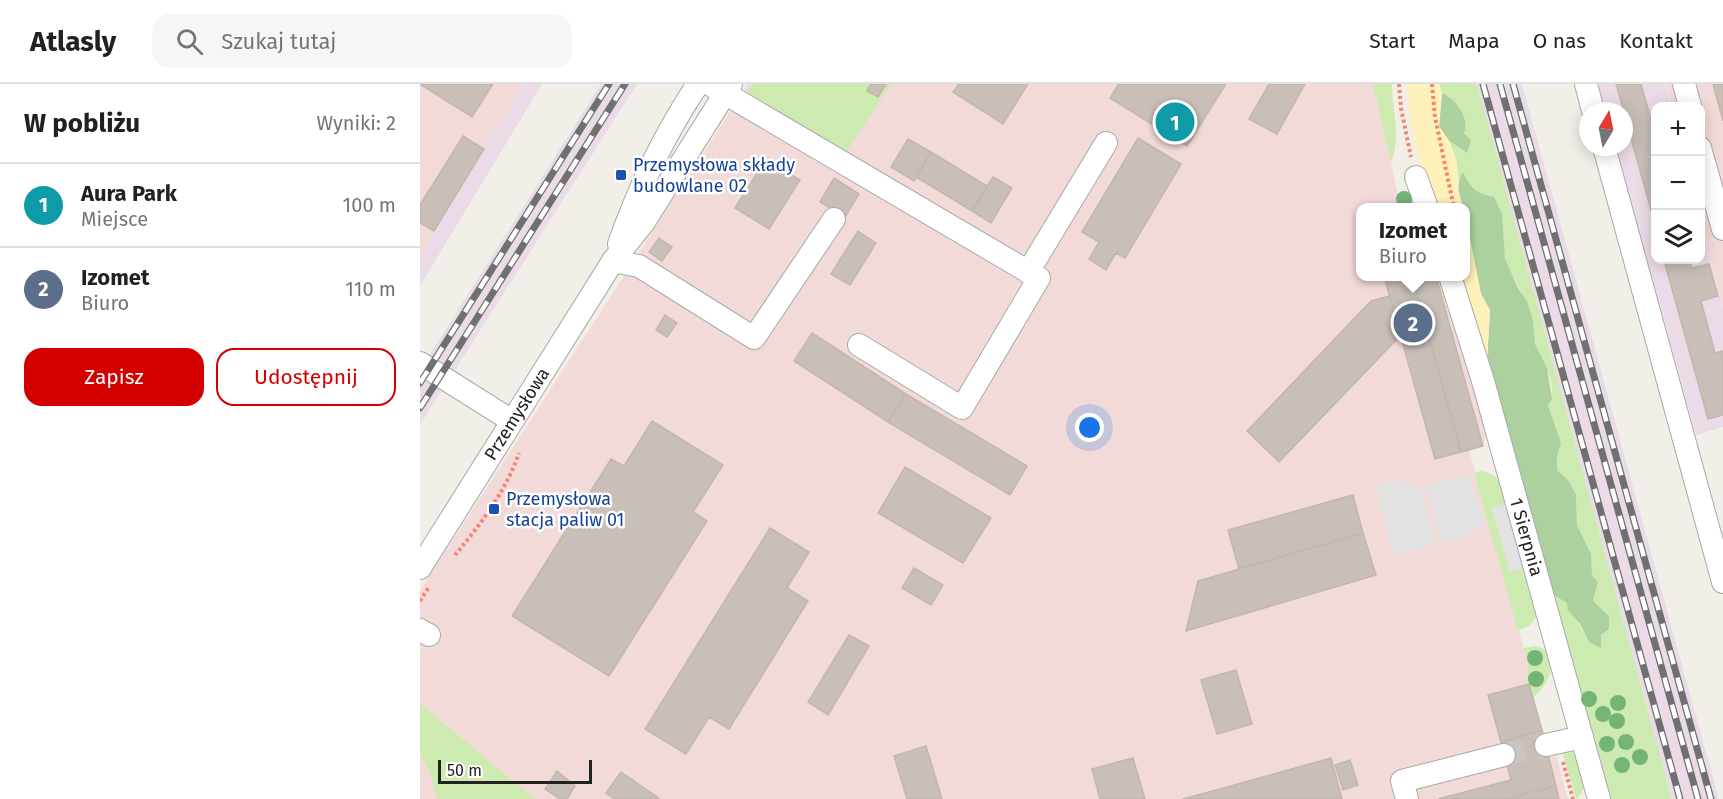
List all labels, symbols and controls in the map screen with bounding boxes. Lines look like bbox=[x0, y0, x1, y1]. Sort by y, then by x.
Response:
search box bbox=[152, 14, 572, 68]
text: Atlasly bbox=[30, 25, 116, 58]
icon: search bbox=[173, 25, 206, 58]
text: Szukaj tutaj bbox=[221, 28, 336, 55]
text: Start bbox=[1369, 28, 1415, 54]
text: Mapa bbox=[1448, 28, 1500, 54]
text: O nas bbox=[1533, 28, 1586, 54]
text: Kontakt bbox=[1619, 28, 1693, 54]
pin: 1 bbox=[1156, 99, 1194, 144]
north arrow bbox=[1579, 102, 1633, 156]
map controls bbox=[1651, 102, 1705, 264]
button: + bbox=[1651, 102, 1705, 156]
text: W pobliżu bbox=[24, 108, 140, 139]
text: Wyniki: 2 bbox=[316, 111, 396, 135]
place label: Przemysłowa składy budowlane 02 bbox=[633, 154, 795, 197]
button: − bbox=[1651, 156, 1705, 210]
marker: Przemysłowa składy budowlane 02 bbox=[614, 168, 628, 182]
text: Aura Park bbox=[81, 180, 177, 207]
text: 1 bbox=[39, 193, 48, 217]
text: 100 m bbox=[343, 193, 396, 217]
popup bbox=[1356, 203, 1470, 281]
text: Miejsce bbox=[81, 207, 148, 231]
button: layers bbox=[1651, 210, 1705, 264]
text: Izomet bbox=[1379, 217, 1447, 244]
text: Biuro bbox=[1379, 244, 1427, 268]
text: Izomet bbox=[81, 264, 149, 291]
text: 2 bbox=[38, 277, 49, 301]
text: 110 m bbox=[345, 277, 396, 301]
text: Biuro bbox=[81, 291, 129, 315]
pin: 2 bbox=[1394, 300, 1432, 346]
button: Zapisz bbox=[24, 348, 204, 406]
button: Udostępnij bbox=[216, 348, 396, 406]
street label: Przemysłowa bbox=[480, 364, 554, 464]
your location bbox=[1075, 413, 1104, 442]
place label: Przemysłowa stacja paliw 01 bbox=[506, 488, 624, 531]
street label: 1 Sierpnia bbox=[1505, 495, 1548, 579]
marker: Przemysłowa stacja paliw 01 bbox=[487, 502, 501, 516]
scale bar bbox=[438, 757, 592, 784]
text: 50 m bbox=[447, 761, 482, 780]

